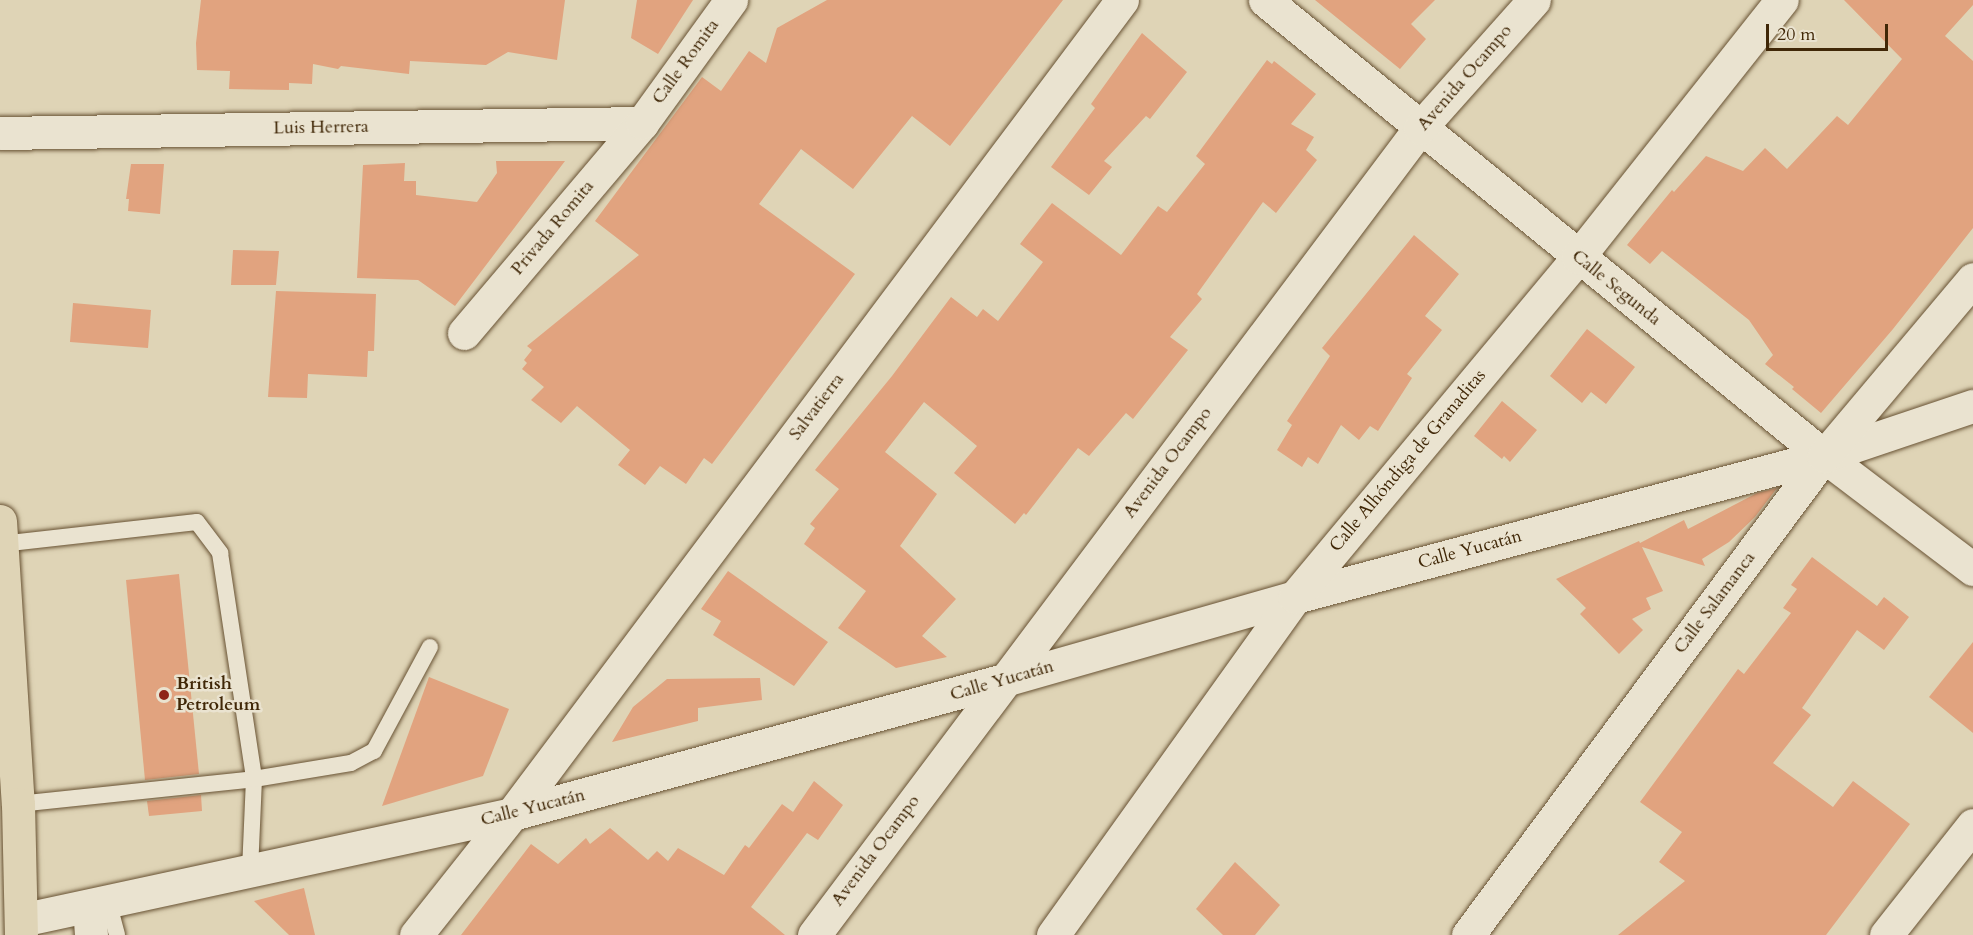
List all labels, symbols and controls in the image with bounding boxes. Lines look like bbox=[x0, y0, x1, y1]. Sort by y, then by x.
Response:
scale bar bbox=[1769, 12, 1890, 50]
street label: Calle Romita bbox=[648, 15, 724, 109]
street label: Avenida Ocampo bbox=[1413, 20, 1517, 136]
text: 20 m bbox=[1777, 22, 1816, 47]
street label: Luis Herrera bbox=[273, 116, 369, 140]
street label: Privada Romita bbox=[507, 176, 599, 280]
street label: Calle Segunda bbox=[1567, 245, 1665, 331]
street label: Calle Alhóndiga de Granaditas bbox=[1325, 365, 1491, 557]
street label: Salvatierra bbox=[785, 369, 849, 445]
street label: Avenida Ocampo bbox=[1119, 403, 1217, 523]
street label: Calle Yucatán bbox=[1416, 526, 1524, 574]
street label: Calle Salamanca bbox=[1670, 548, 1760, 658]
street label: Calle Yucatán bbox=[948, 656, 1056, 706]
place label: British Petroleum bbox=[176, 674, 260, 716]
marker: British Petroleum bbox=[157, 688, 171, 702]
street label: Calle Yucatán bbox=[479, 785, 587, 831]
street label: Avenida Ocampo bbox=[827, 791, 925, 911]

